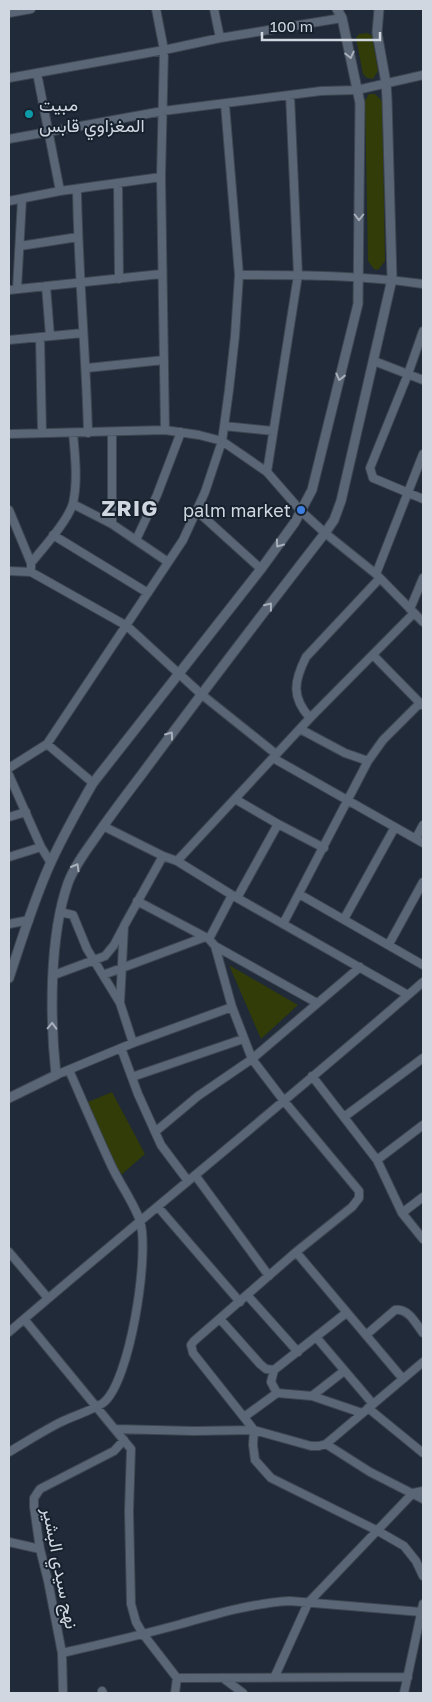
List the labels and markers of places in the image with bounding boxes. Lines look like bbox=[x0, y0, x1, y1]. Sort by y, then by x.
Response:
place label: مبيت المغزاوي قابس bbox=[39, 93, 145, 141]
marker: مبيت المغزاوي قابس bbox=[23, 108, 35, 120]
place label: palm market bbox=[183, 499, 291, 521]
marker: palm market bbox=[295, 504, 307, 516]

